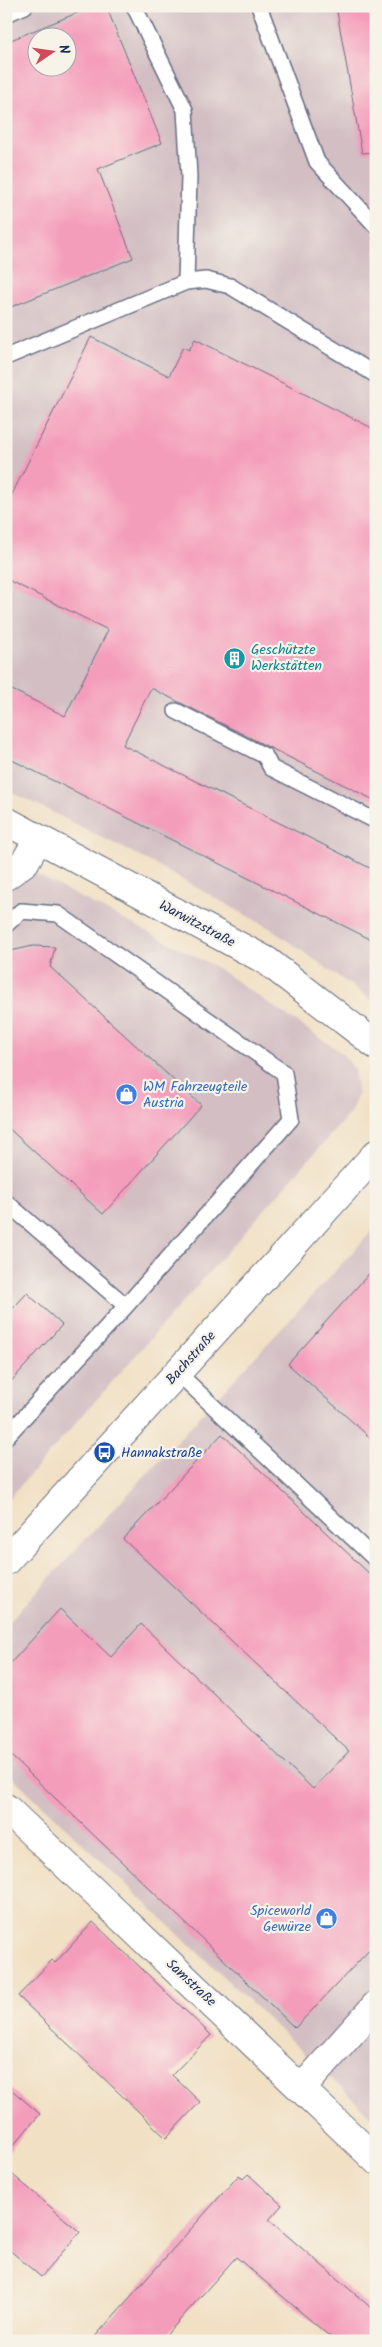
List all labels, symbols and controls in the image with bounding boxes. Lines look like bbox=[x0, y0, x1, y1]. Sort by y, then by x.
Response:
north arrow bbox=[28, 28, 78, 78]
text: N bbox=[52, 43, 75, 56]
place label: Geschützte Werkstätten bbox=[251, 639, 322, 677]
building icon: Geschützte Werkstätten bbox=[223, 646, 247, 670]
street label: Warwitzstraße bbox=[155, 895, 240, 954]
place label: WM Fahrzeugteile Austria bbox=[143, 1076, 248, 1114]
shop icon: WM Fahrzeugteile Austria bbox=[115, 1083, 139, 1107]
street label: Bachstraße bbox=[161, 1325, 222, 1390]
bus stop icon: Hannakstraße bbox=[93, 1441, 117, 1465]
place label: Hannakstraße bbox=[121, 1442, 203, 1464]
place label: Spiceworld Gewürze bbox=[250, 1900, 312, 1938]
shop icon: Spiceworld Gewürze bbox=[315, 1907, 339, 1931]
street label: Samstraße bbox=[161, 1954, 222, 2013]

